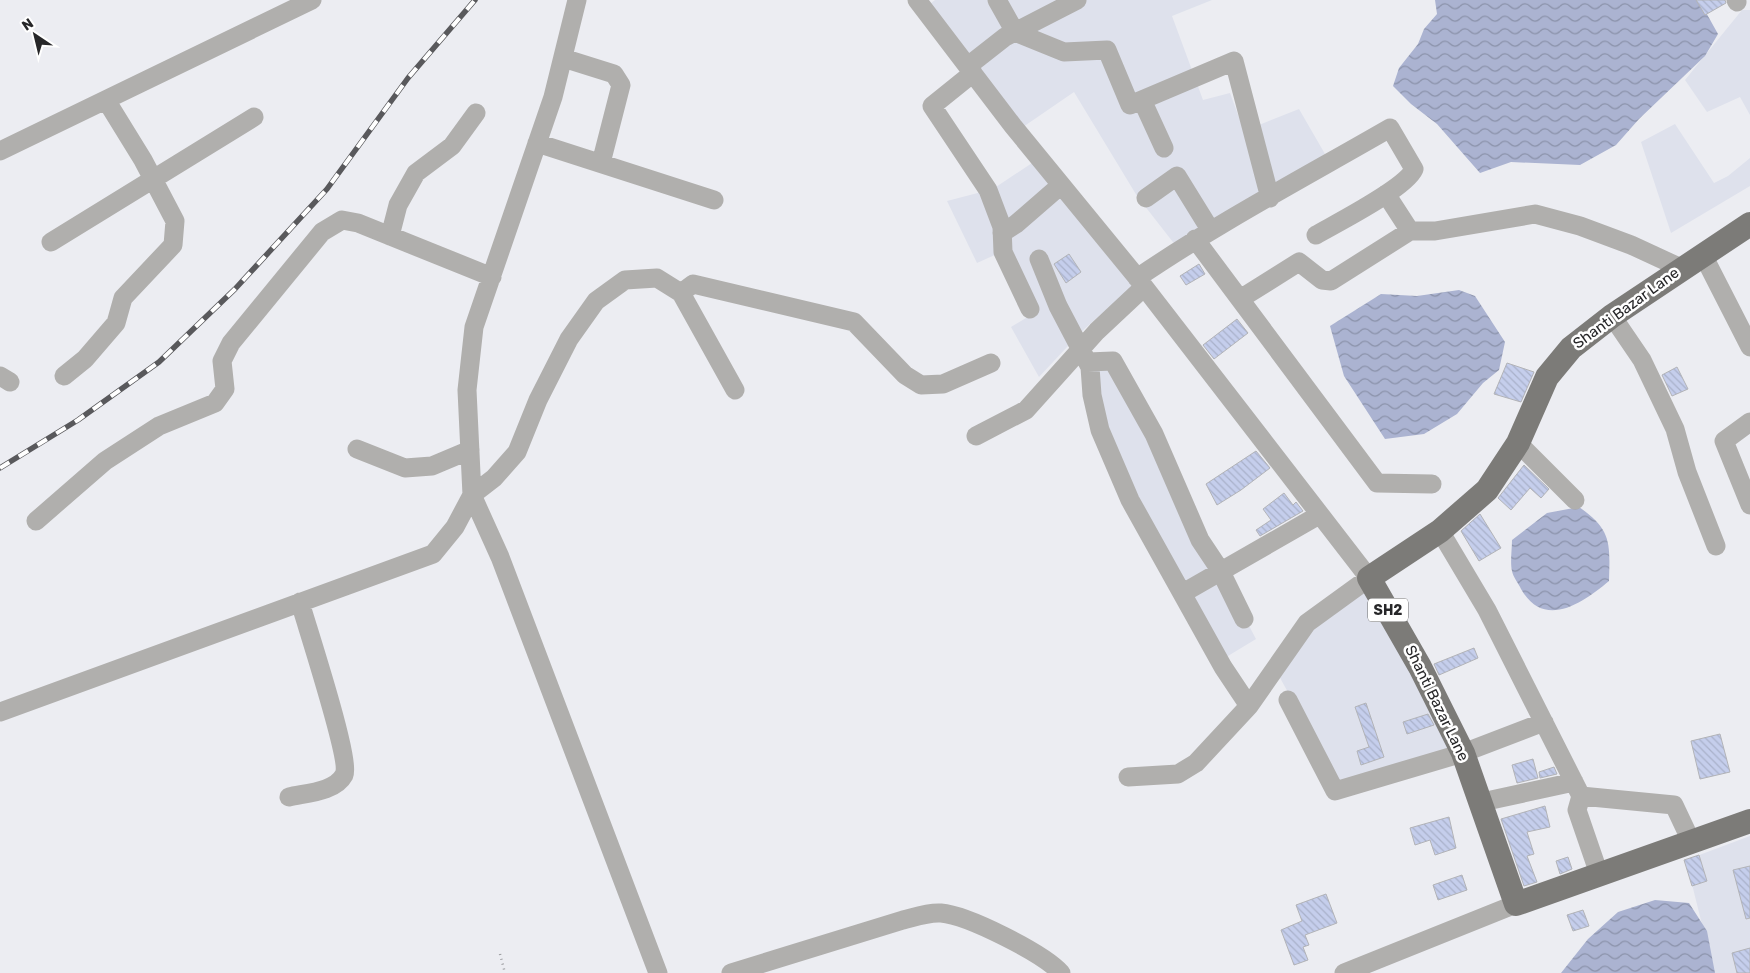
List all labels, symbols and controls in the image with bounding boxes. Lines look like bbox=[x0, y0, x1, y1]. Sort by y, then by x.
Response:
north arrow bbox=[10, 10, 60, 60]
text: N bbox=[19, 15, 37, 35]
street label: Shanti Bazar Lane bbox=[1570, 264, 1682, 352]
road number: SH2 bbox=[1368, 598, 1408, 622]
street label: Shanti Bazar Lane bbox=[1401, 642, 1473, 764]

